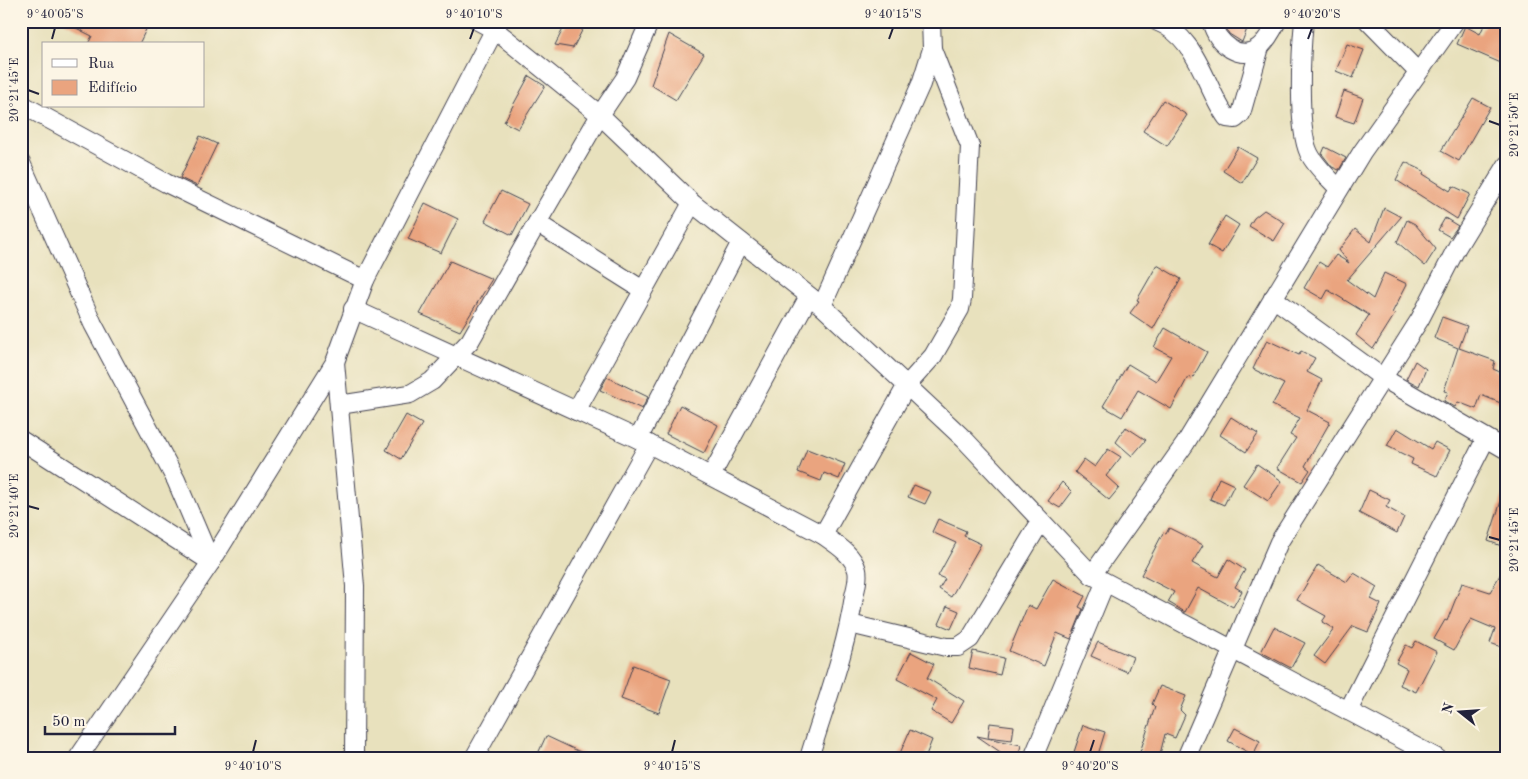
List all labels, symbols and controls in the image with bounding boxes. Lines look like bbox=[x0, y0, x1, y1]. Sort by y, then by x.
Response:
text: 9°40'05"S bbox=[27, 8, 83, 21]
text: 9°40'15"S bbox=[865, 8, 921, 21]
text: 9°40'10"S bbox=[446, 9, 502, 21]
text: 9°40'20"S bbox=[1284, 9, 1340, 21]
legend bbox=[42, 42, 205, 108]
text: Rua bbox=[88, 57, 115, 72]
text: 20°21'45"E bbox=[8, 58, 21, 122]
text: Edifício bbox=[88, 81, 137, 96]
text: 20°21'50"E bbox=[1508, 93, 1521, 157]
text: 20°21'40"E bbox=[9, 474, 21, 538]
text: 20°21'45"E bbox=[1508, 508, 1521, 572]
north arrow bbox=[1436, 686, 1486, 736]
text: N bbox=[1440, 701, 1457, 716]
scale bar bbox=[45, 704, 175, 736]
text: 50 m bbox=[52, 715, 86, 730]
text: 9°40'15"S bbox=[644, 760, 700, 773]
text: 9°40'10"S bbox=[225, 761, 281, 773]
text: 9°40'20"S bbox=[1062, 761, 1118, 773]

